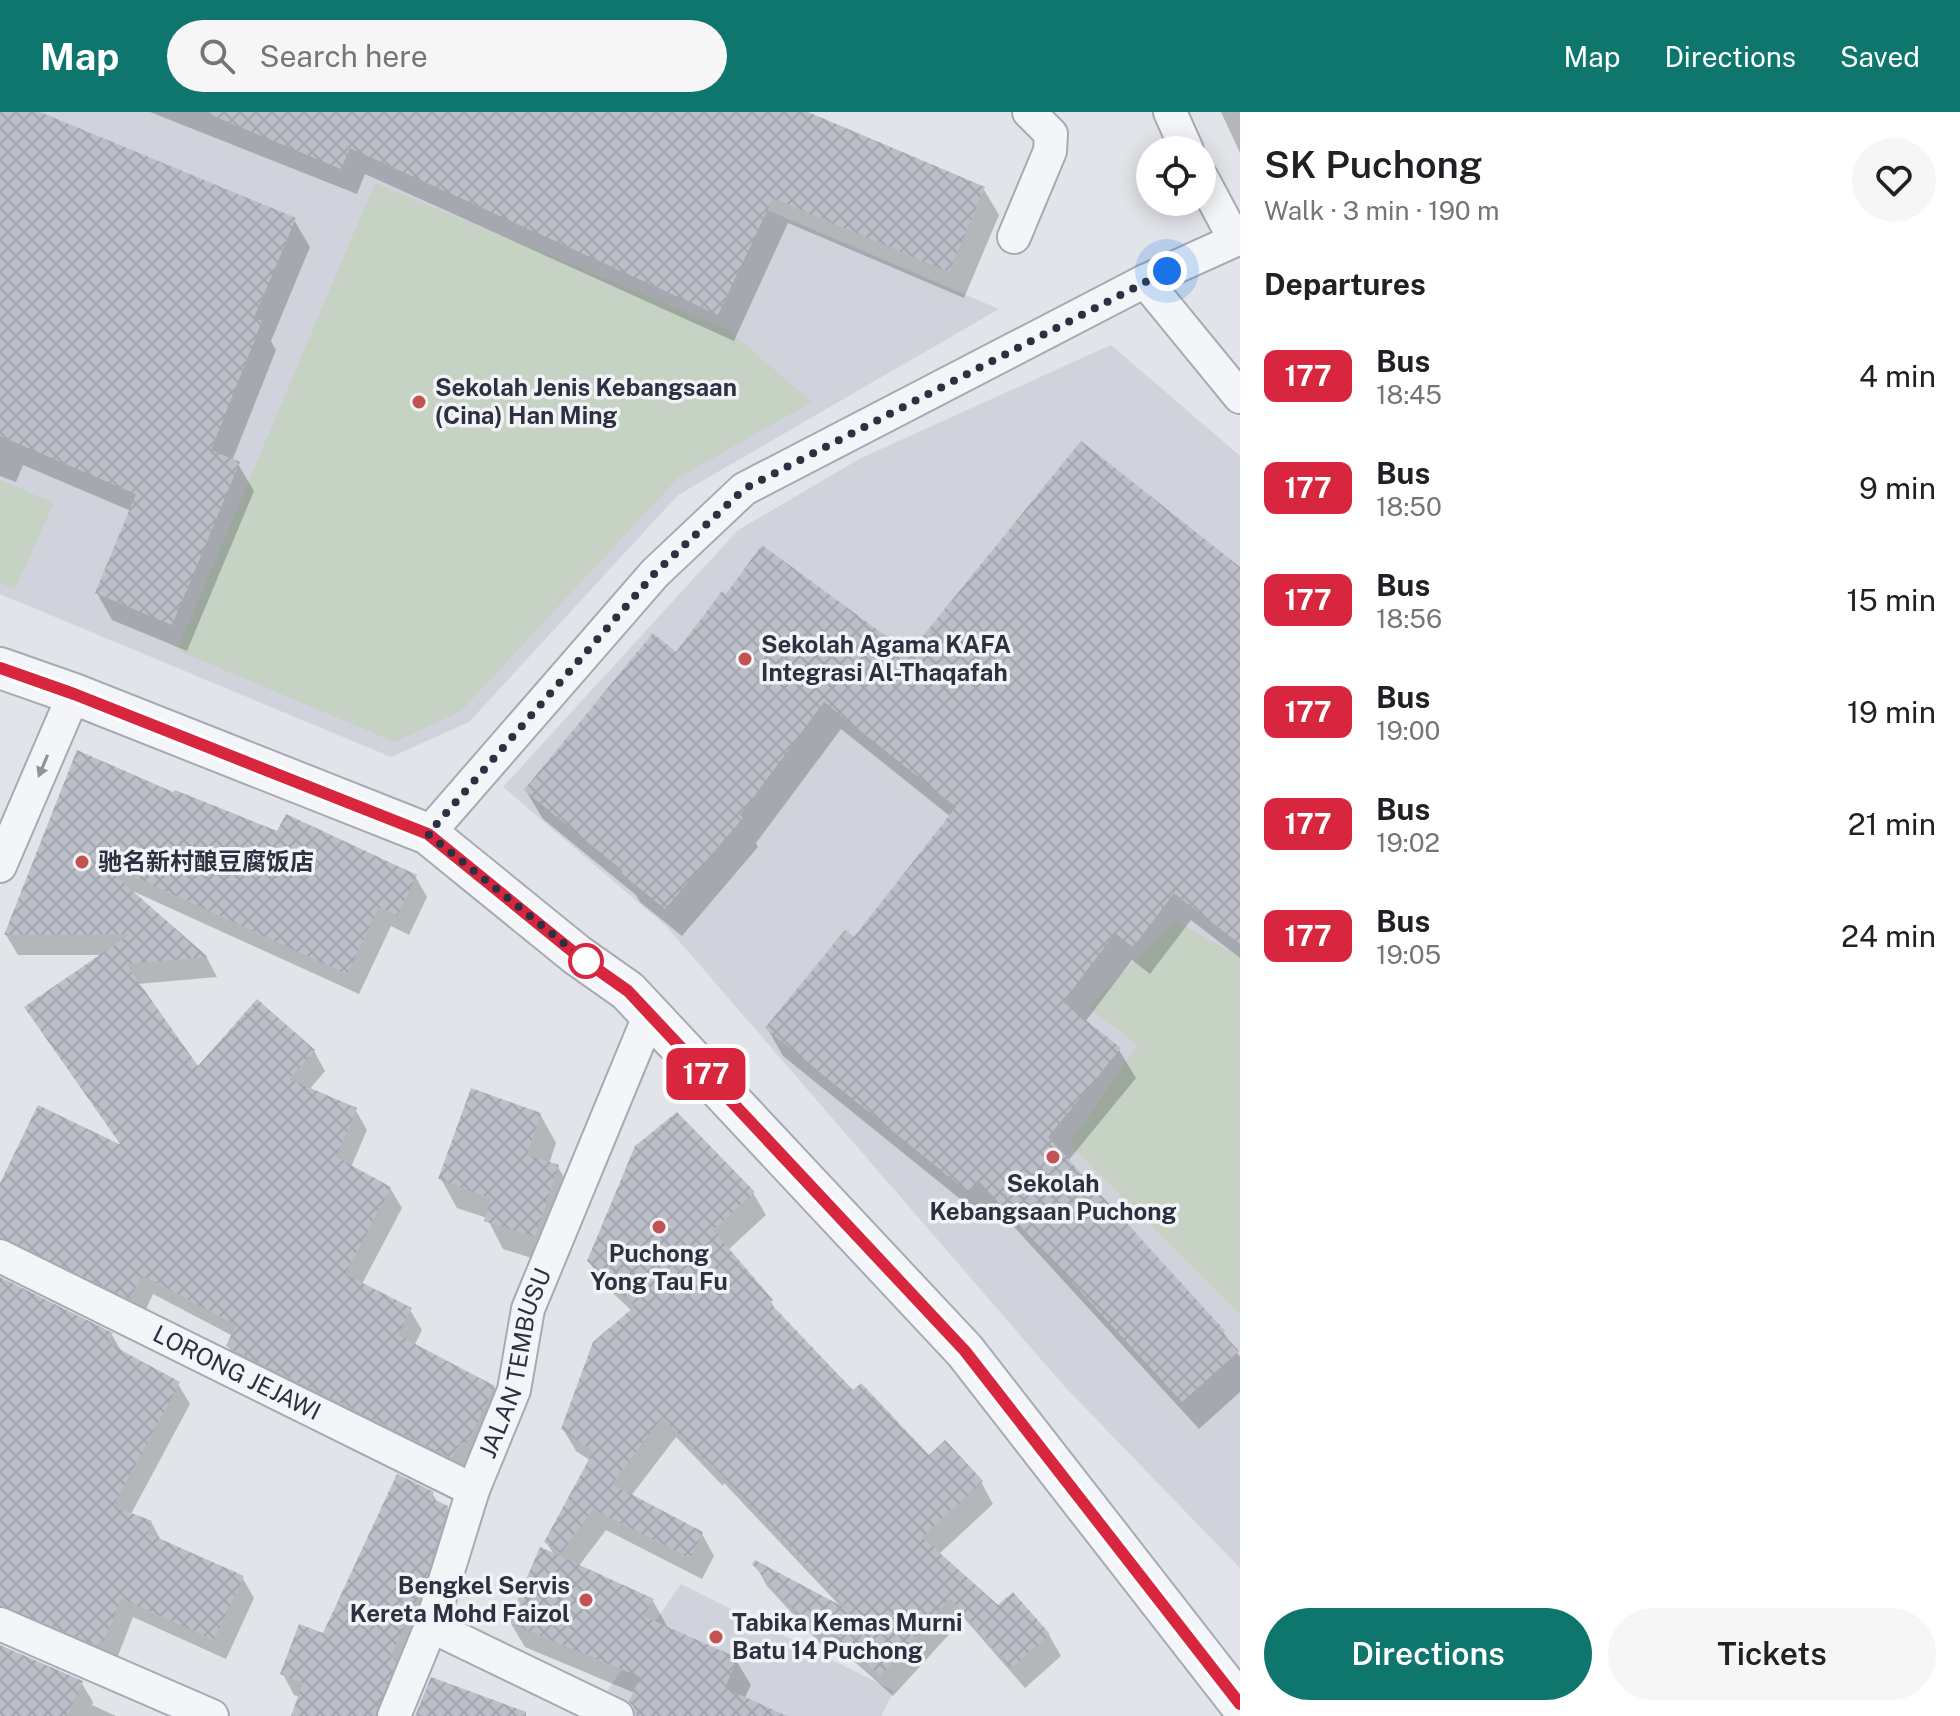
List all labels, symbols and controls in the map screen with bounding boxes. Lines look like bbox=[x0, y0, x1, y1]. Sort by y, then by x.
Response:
search box bbox=[167, 20, 727, 92]
text: Map bbox=[40, 34, 119, 79]
icon: search bbox=[195, 34, 239, 78]
text: Search here bbox=[259, 38, 428, 74]
text: Map bbox=[1564, 40, 1620, 73]
text: Directions bbox=[1664, 40, 1796, 73]
text: Saved bbox=[1840, 40, 1920, 73]
map controls bbox=[1136, 136, 1216, 216]
button: locate bbox=[1136, 136, 1216, 216]
button: heart bbox=[1852, 138, 1936, 222]
text: SK Puchong bbox=[1264, 142, 1483, 187]
text: Walk · 3 min · 190 m bbox=[1264, 195, 1499, 226]
your location bbox=[1147, 251, 1187, 291]
text: Departures bbox=[1264, 266, 1426, 302]
text: Bus bbox=[1376, 343, 1430, 379]
text: 4 min bbox=[1859, 358, 1936, 394]
text: 177 bbox=[1284, 359, 1332, 392]
place label: Sekolah Jenis Kebangsaan (Cina) Han Ming bbox=[435, 373, 737, 429]
text: 18:45 bbox=[1376, 379, 1442, 410]
marker: Sekolah Jenis Kebangsaan (Cina) Han Ming bbox=[410, 393, 428, 411]
text: Bus bbox=[1376, 455, 1430, 491]
text: 9 min bbox=[1859, 470, 1936, 506]
text: 177 bbox=[1284, 471, 1332, 504]
text: 18:50 bbox=[1376, 491, 1442, 522]
text: Bus bbox=[1376, 567, 1430, 603]
text: 15 min bbox=[1846, 582, 1936, 618]
text: 177 bbox=[1284, 583, 1332, 616]
text: 18:56 bbox=[1376, 603, 1442, 634]
place label: Sekolah Agama KAFA Integrasi Al-Thaqafah bbox=[761, 630, 1011, 686]
marker: Sekolah Agama KAFA Integrasi Al-Thaqafah bbox=[736, 650, 754, 668]
text: Bus bbox=[1376, 679, 1430, 715]
text: 19 min bbox=[1847, 694, 1936, 730]
text: 177 bbox=[1284, 695, 1332, 728]
text: 19:00 bbox=[1376, 715, 1440, 746]
one-way arrow bbox=[36, 754, 49, 777]
text: Bus bbox=[1376, 791, 1430, 827]
text: 21 min bbox=[1848, 806, 1936, 842]
text: 177 bbox=[1284, 807, 1332, 840]
text: 19:02 bbox=[1376, 827, 1440, 858]
place label: 驰名新村酿豆腐饭店 bbox=[98, 847, 314, 875]
marker: 驰名新村酿豆腐饭店 bbox=[73, 853, 91, 871]
text: Bus bbox=[1376, 903, 1430, 939]
text: 24 min bbox=[1841, 918, 1936, 954]
text: 177 bbox=[1284, 919, 1332, 952]
text: 19:05 bbox=[1376, 939, 1441, 970]
unlabelled marker bbox=[569, 944, 603, 978]
line badge: 177 bbox=[660, 1048, 752, 1100]
text: 177 bbox=[682, 1057, 730, 1090]
marker: Sekolah Kebangsaan Puchong bbox=[1044, 1148, 1062, 1166]
place label: Sekolah Kebangsaan Puchong bbox=[929, 1169, 1177, 1225]
marker: Puchong Yong Tau Fu bbox=[650, 1218, 668, 1236]
place label: Puchong Yong Tau Fu bbox=[590, 1239, 728, 1295]
street label: JALAN TEMBUSU bbox=[473, 1264, 556, 1462]
street label: LORONG JEJAWI bbox=[149, 1319, 325, 1425]
place label: Bengkel Servis Kereta Mohd Faizol bbox=[350, 1571, 570, 1627]
marker: Bengkel Servis Kereta Mohd Faizol bbox=[577, 1591, 595, 1609]
place label: Tabika Kemas Murni Batu 14 Puchong bbox=[732, 1608, 962, 1664]
button: Directions bbox=[1264, 1608, 1592, 1700]
button: Tickets bbox=[1608, 1608, 1936, 1700]
marker: Tabika Kemas Murni Batu 14 Puchong bbox=[707, 1628, 725, 1646]

